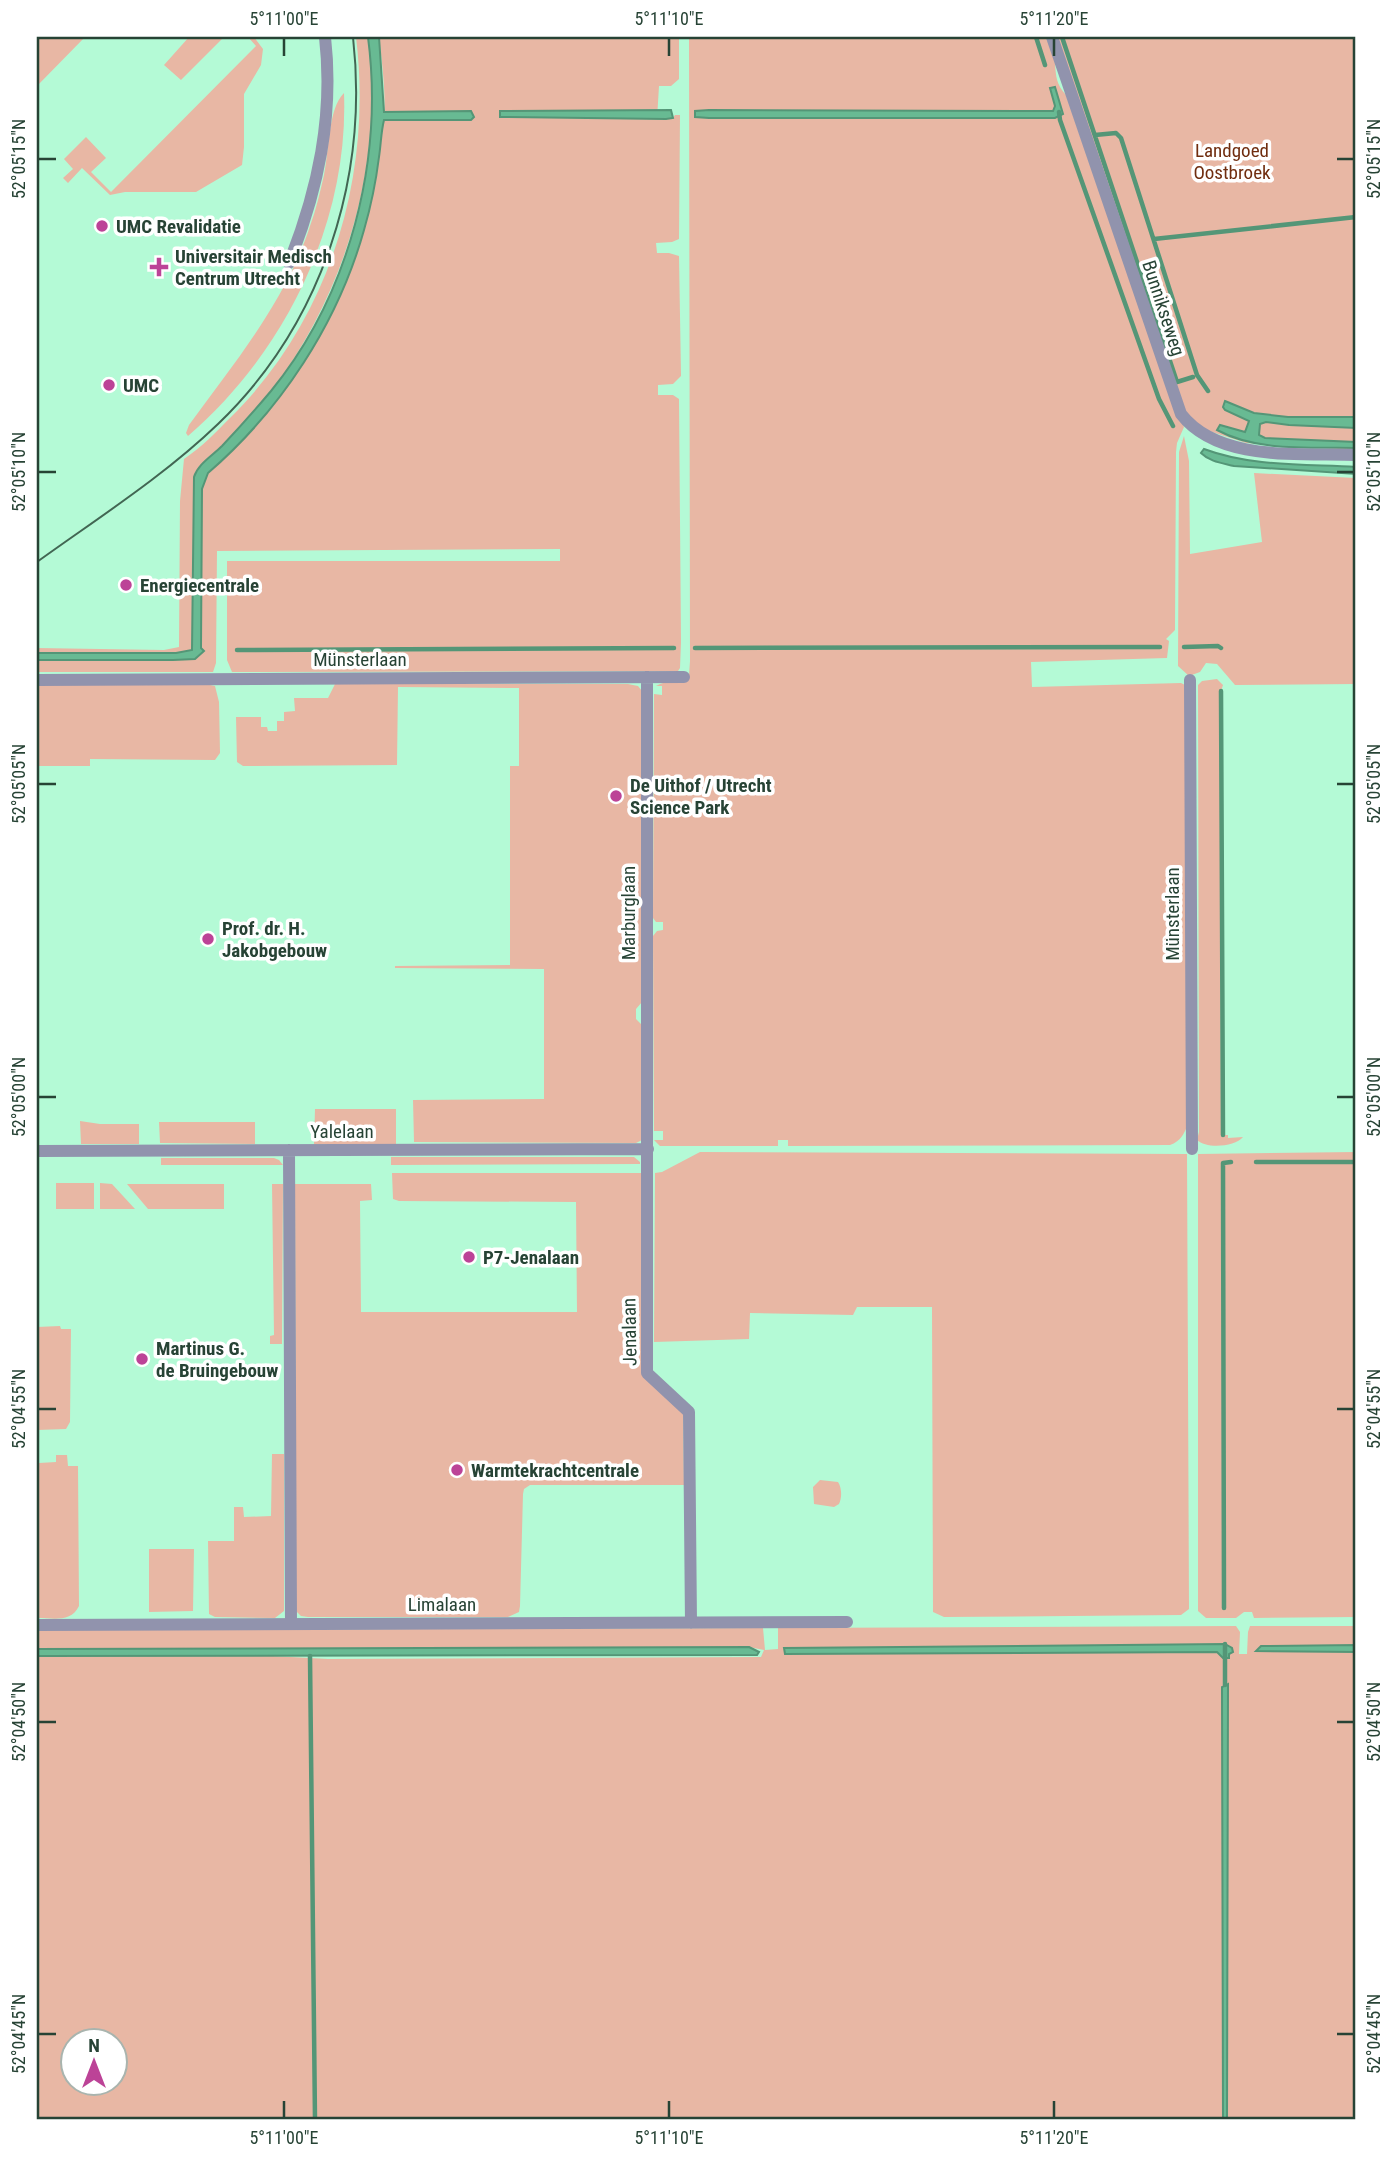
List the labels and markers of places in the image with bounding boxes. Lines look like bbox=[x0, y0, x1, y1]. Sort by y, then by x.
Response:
place label: UMC Revalidatie bbox=[116, 215, 241, 238]
marker: UMC Revalidatie bbox=[94, 218, 110, 234]
place label: Universitair Medisch Centrum Utrecht bbox=[175, 245, 332, 290]
marker: Universitair Medisch Centrum Utrecht bbox=[149, 257, 169, 277]
place label: UMC bbox=[123, 374, 159, 397]
marker: UMC bbox=[101, 377, 117, 393]
place label: Energiecentrale bbox=[140, 574, 259, 597]
marker: Energiecentrale bbox=[118, 577, 134, 593]
place label: De Uithof / Utrecht Science Park bbox=[630, 774, 772, 819]
marker: De Uithof / Utrecht Science Park bbox=[608, 788, 624, 804]
place label: Prof. dr. H. Jakobgebouw bbox=[222, 917, 327, 962]
marker: Prof. dr. H. Jakobgebouw bbox=[200, 931, 216, 947]
place label: P7-Jenalaan bbox=[483, 1246, 579, 1269]
marker: P7-Jenalaan bbox=[461, 1249, 477, 1265]
place label: Martinus G. de Bruingebouw bbox=[156, 1337, 278, 1382]
marker: Martinus G. de Bruingebouw bbox=[134, 1351, 150, 1367]
place label: Warmtekrachtcentrale bbox=[471, 1459, 639, 1482]
marker: Warmtekrachtcentrale bbox=[449, 1462, 465, 1478]

